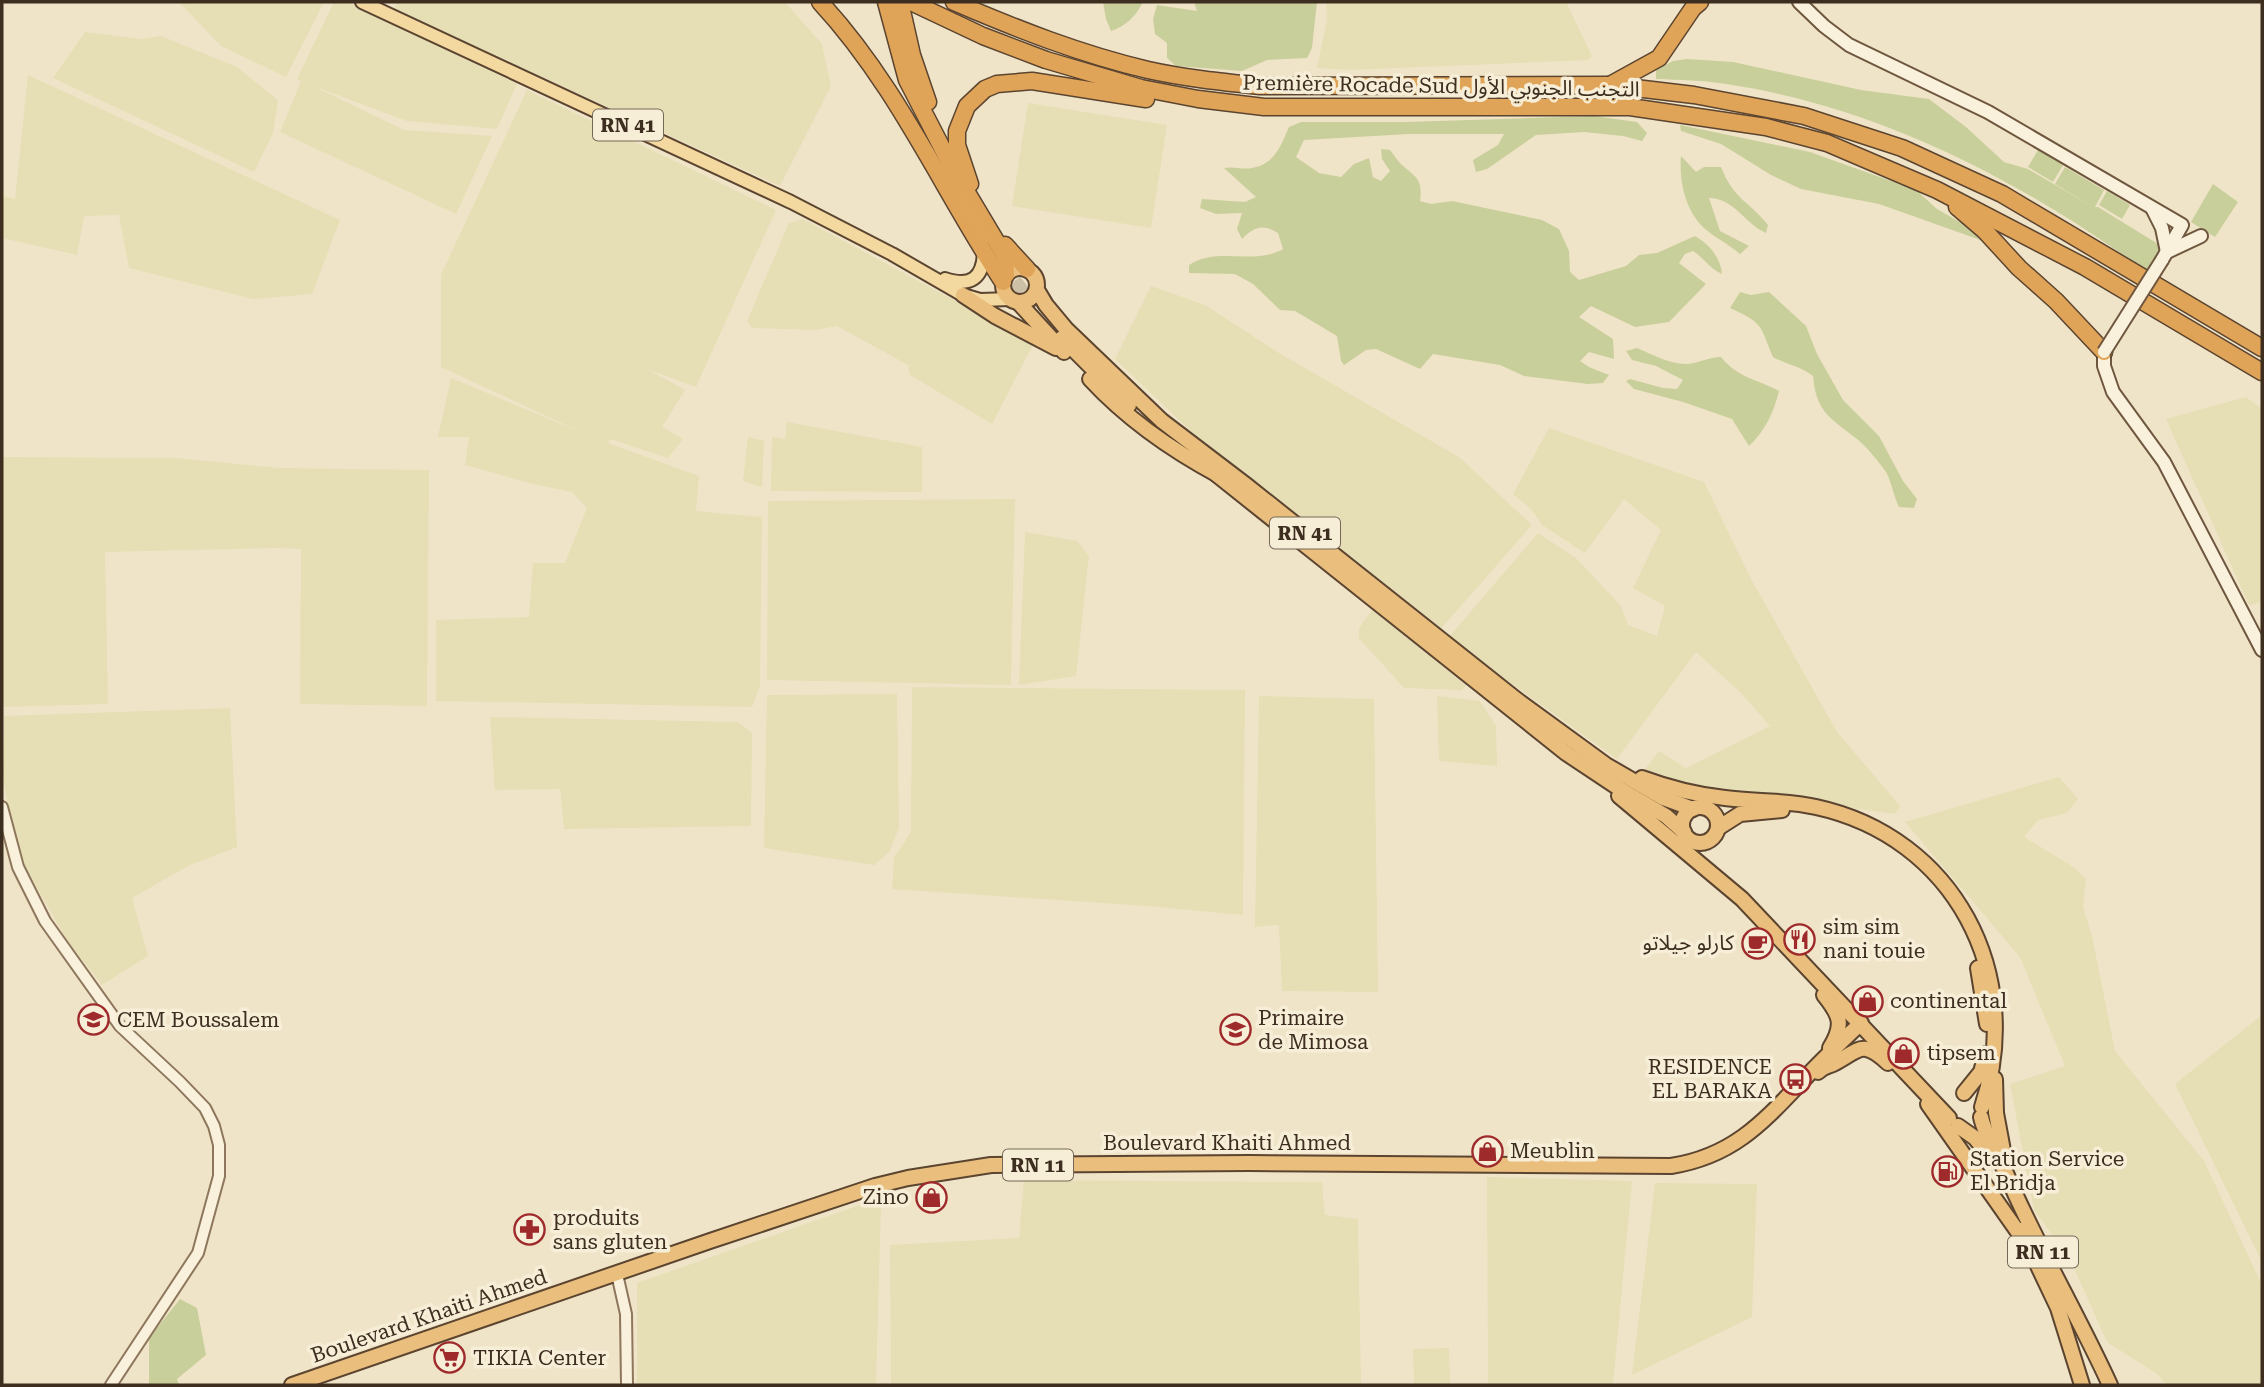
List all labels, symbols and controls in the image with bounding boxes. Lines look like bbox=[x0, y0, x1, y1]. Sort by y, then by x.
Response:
street label: Première Rocade Sud التجنب الجنوبي الأول bbox=[1242, 71, 1640, 105]
road number: RN 41 bbox=[593, 110, 663, 140]
road number: RN 41 bbox=[1270, 518, 1340, 548]
place label: sim sim nani touie bbox=[1823, 915, 1925, 963]
restaurant icon: sim sim nani touie bbox=[1783, 922, 1817, 956]
cafe icon: كارلو جيلاتو bbox=[1740, 926, 1774, 960]
place label: كارلو جيلاتو bbox=[1642, 931, 1734, 955]
shop icon: continental bbox=[1850, 984, 1884, 1018]
place label: continental bbox=[1890, 989, 2007, 1013]
school or university icon: CEM Boussalem bbox=[77, 1003, 111, 1037]
place label: Primaire de Mimosa bbox=[1258, 1006, 1369, 1054]
place label: CEM Boussalem bbox=[117, 1008, 279, 1032]
school or university icon: Primaire de Mimosa bbox=[1218, 1013, 1252, 1047]
shop icon: tipsem bbox=[1887, 1036, 1921, 1070]
place label: tipsem bbox=[1927, 1041, 1996, 1065]
place label: RESIDENCE EL BARAKA bbox=[1648, 1055, 1772, 1103]
bus stop icon: RESIDENCE EL BARAKA bbox=[1778, 1062, 1812, 1096]
street label: Boulevard Khaiti Ahmed bbox=[1103, 1131, 1351, 1155]
shop icon: Meublin bbox=[1470, 1134, 1504, 1168]
place label: Meublin bbox=[1510, 1139, 1595, 1163]
place label: Station Service El Bridja bbox=[1970, 1147, 2124, 1195]
road number: RN 11 bbox=[1003, 1149, 1073, 1180]
fuel station icon: Station Service El Bridja bbox=[1930, 1154, 1964, 1188]
shop icon: Zino bbox=[915, 1180, 949, 1214]
place label: Zino bbox=[863, 1185, 909, 1209]
place label: produits sans gluten bbox=[553, 1206, 668, 1254]
pharmacy icon: produits sans gluten bbox=[513, 1213, 547, 1247]
road number: RN 11 bbox=[2008, 1236, 2078, 1268]
street label: Boulevard Khaiti Ahmed bbox=[308, 1264, 551, 1368]
supermarket icon: TIKIA Center bbox=[433, 1341, 467, 1375]
place label: TIKIA Center bbox=[473, 1346, 606, 1370]

